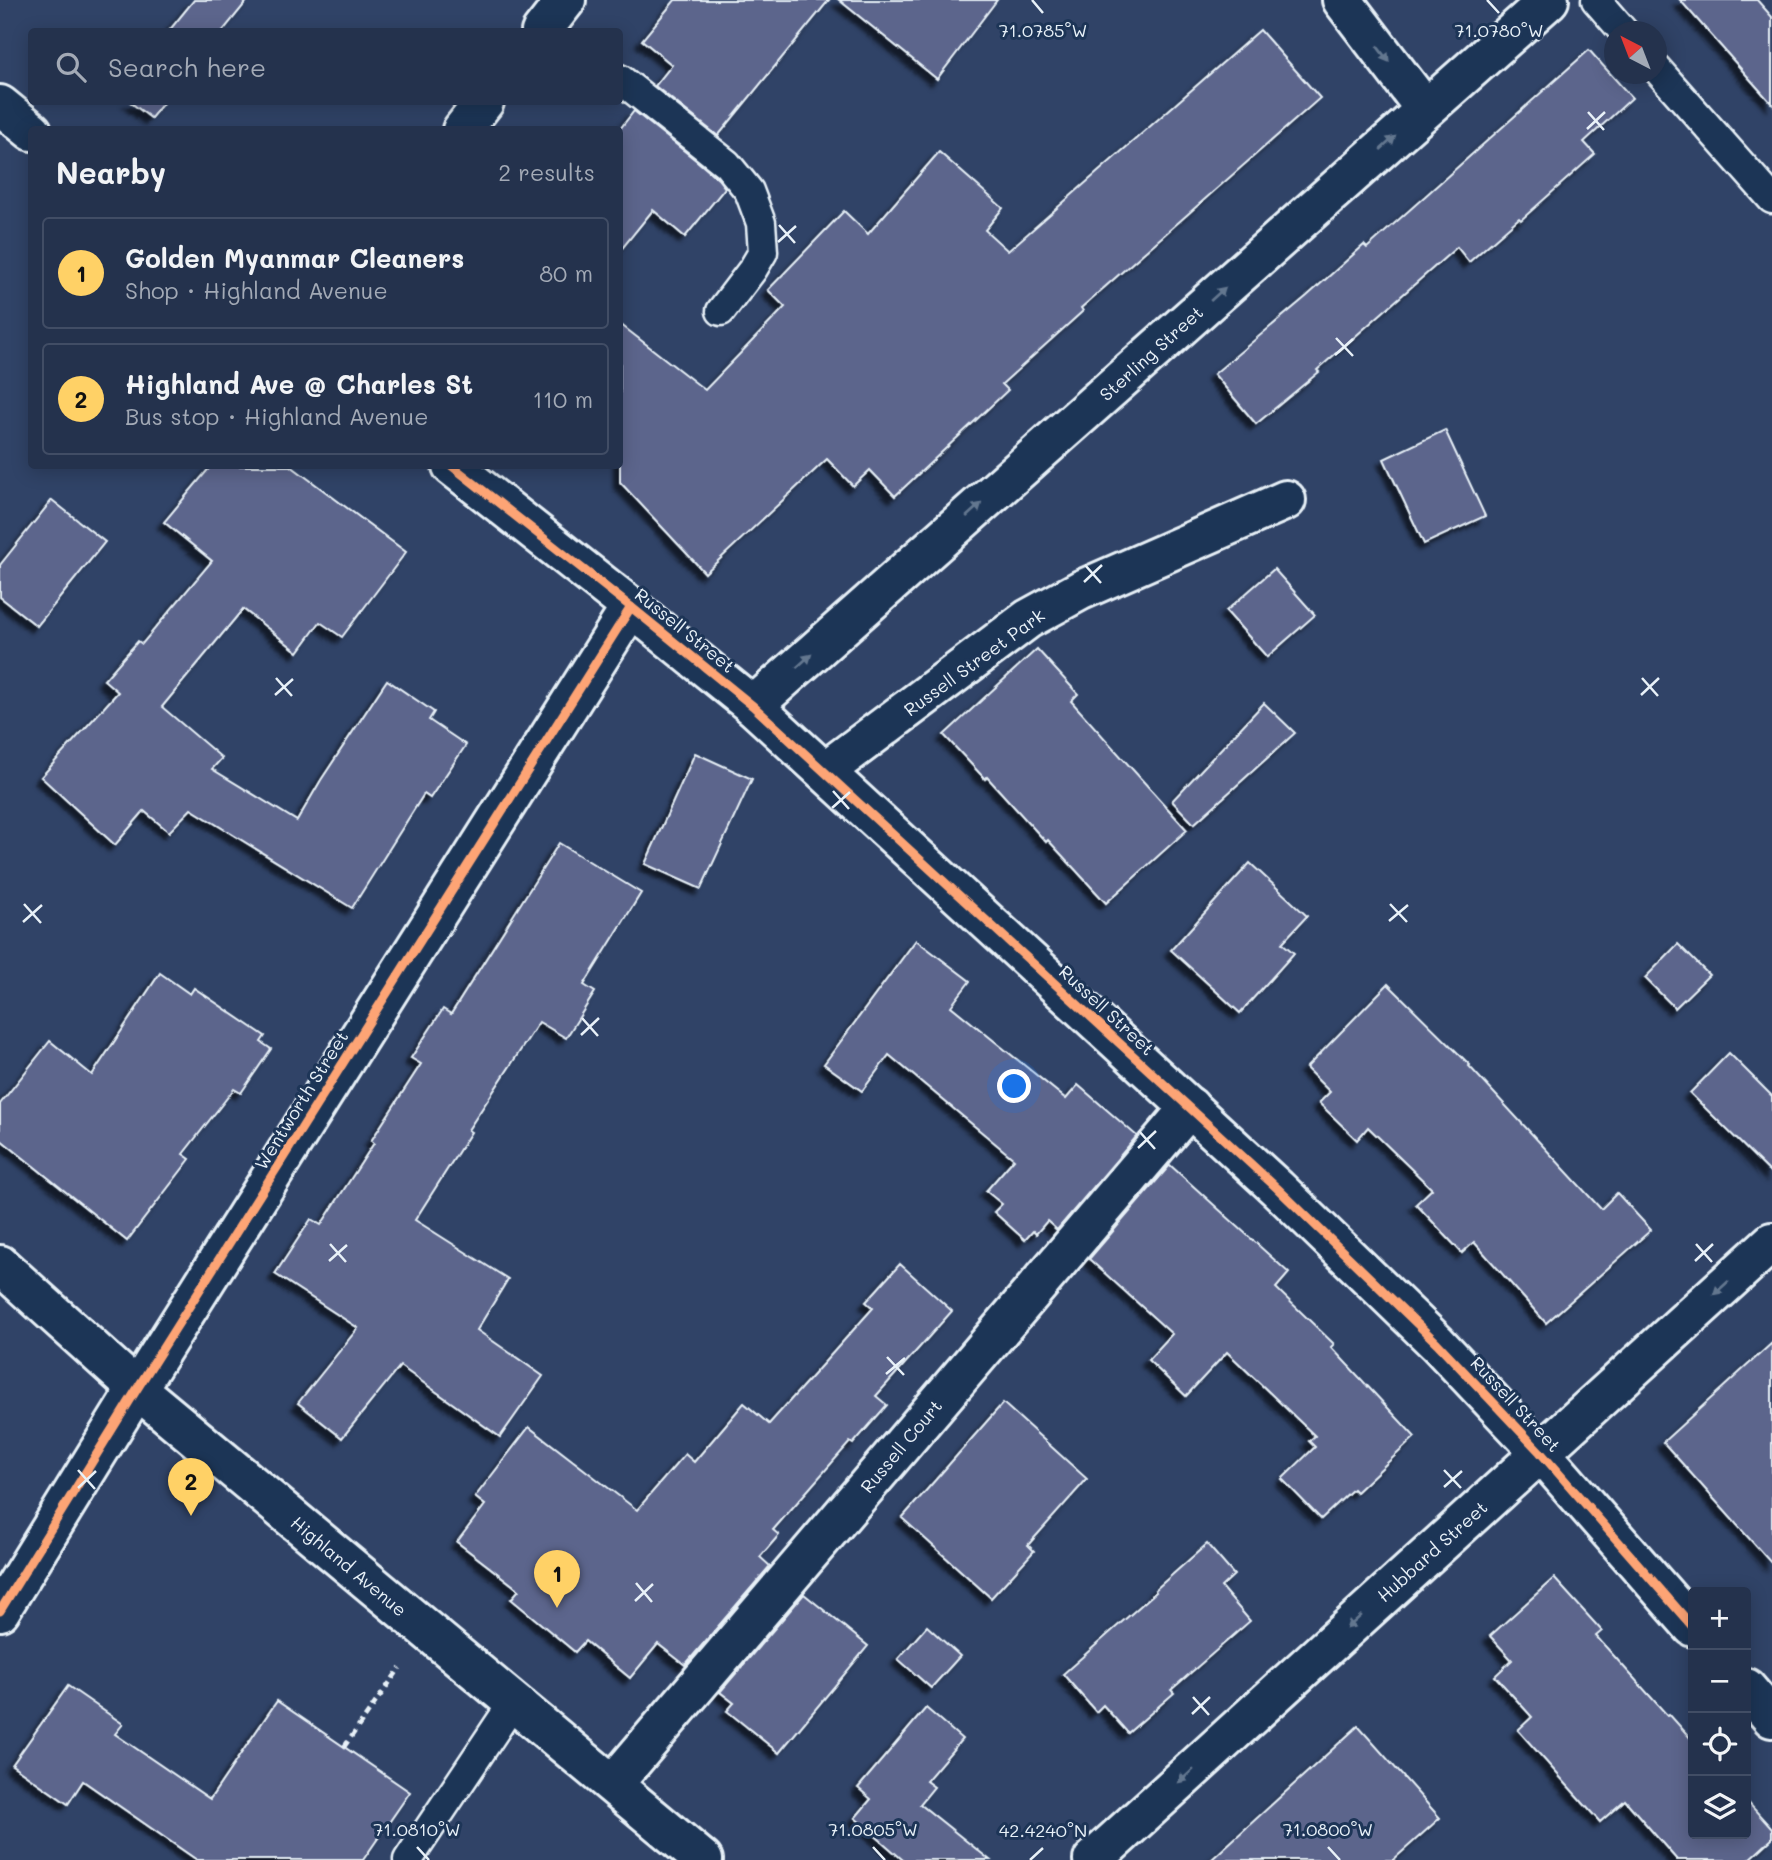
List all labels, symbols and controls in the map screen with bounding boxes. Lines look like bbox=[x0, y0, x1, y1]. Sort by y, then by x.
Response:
text: 71.0785°W bbox=[999, 18, 1087, 42]
text: 71.0780°W bbox=[1454, 18, 1544, 42]
north arrow bbox=[1604, 21, 1667, 84]
search box bbox=[28, 28, 623, 105]
one-way arrow bbox=[1376, 45, 1390, 63]
icon: search bbox=[52, 48, 90, 86]
text: Search here bbox=[108, 50, 266, 84]
one-way arrow bbox=[1379, 135, 1397, 151]
text: Nearby bbox=[56, 152, 166, 192]
text: 2 results bbox=[498, 157, 595, 187]
text: Golden Myanmar Cleaners bbox=[125, 241, 464, 275]
text: 1 bbox=[76, 258, 86, 288]
text: 80 m bbox=[539, 258, 593, 288]
text: Shop · Highland Avenue bbox=[125, 275, 388, 305]
one-way arrow bbox=[1209, 286, 1227, 302]
street label: Sterling Street bbox=[1094, 300, 1208, 406]
text: Highland Ave @ Charles St bbox=[125, 367, 473, 401]
text: 2 bbox=[75, 384, 87, 414]
text: 110 m bbox=[533, 384, 593, 414]
text: Bus stop · Highland Avenue bbox=[125, 401, 428, 431]
one-way arrow bbox=[965, 502, 983, 518]
street label: Russell Street bbox=[630, 582, 740, 678]
street label: Russell Street Park bbox=[899, 603, 1049, 721]
one-way arrow bbox=[795, 653, 813, 669]
street label: Russell Street bbox=[1054, 960, 1160, 1060]
street label: Wentworth Street bbox=[249, 1026, 353, 1174]
your location bbox=[997, 1069, 1031, 1103]
one-way arrow bbox=[1712, 1280, 1730, 1296]
street label: Russell Street bbox=[1466, 1351, 1566, 1457]
street label: Russell Court bbox=[855, 1394, 947, 1498]
pin: 2 bbox=[168, 1458, 214, 1516]
street label: Hubbard Street bbox=[1372, 1495, 1492, 1607]
street label: Highland Avenue bbox=[286, 1510, 412, 1622]
pin: 1 bbox=[534, 1550, 580, 1608]
map controls bbox=[1688, 1587, 1751, 1839]
button: + bbox=[1688, 1587, 1751, 1650]
one-way arrow bbox=[1345, 1614, 1363, 1630]
button: − bbox=[1688, 1650, 1751, 1713]
button: locate bbox=[1688, 1713, 1751, 1776]
one-way arrow bbox=[1178, 1767, 1195, 1783]
button: layers bbox=[1688, 1776, 1751, 1839]
text: 71.0810°W bbox=[373, 1817, 461, 1841]
text: 71.0805°W bbox=[828, 1817, 918, 1841]
text: 71.0800°W bbox=[1283, 1817, 1373, 1841]
text: 42.4240°N bbox=[999, 1818, 1087, 1842]

